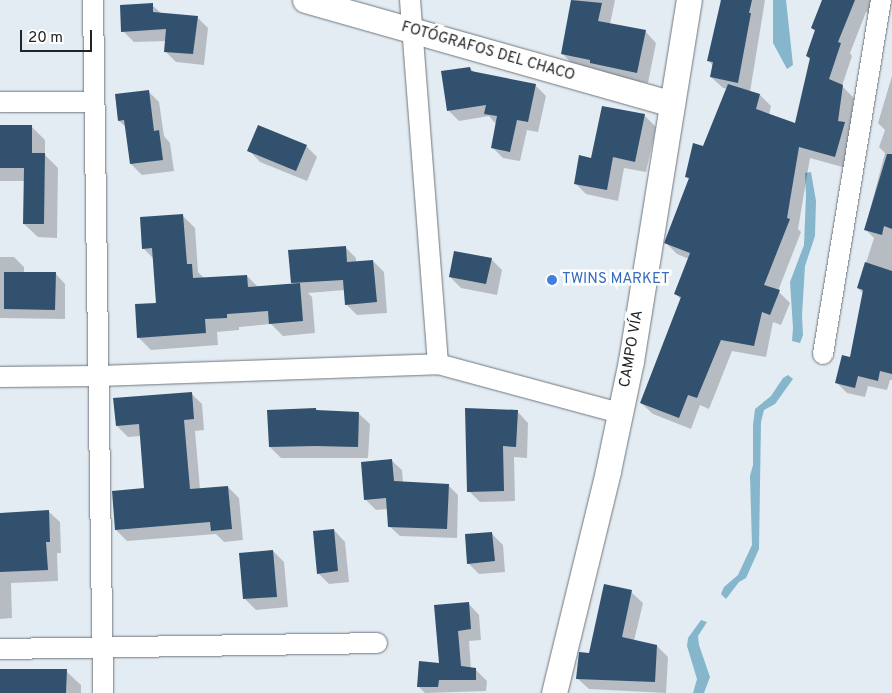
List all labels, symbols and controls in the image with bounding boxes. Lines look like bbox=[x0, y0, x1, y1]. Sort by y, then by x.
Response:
street label: FOTÓGRAFOS DEL CHACO bbox=[399, 19, 577, 85]
scale bar bbox=[22, 20, 95, 52]
text: 20 m bbox=[28, 29, 63, 48]
place label: TWINS MARKET bbox=[562, 271, 670, 289]
marker: TWINS MARKET bbox=[546, 274, 558, 286]
street label: CAMPO VÍA bbox=[616, 309, 648, 389]

